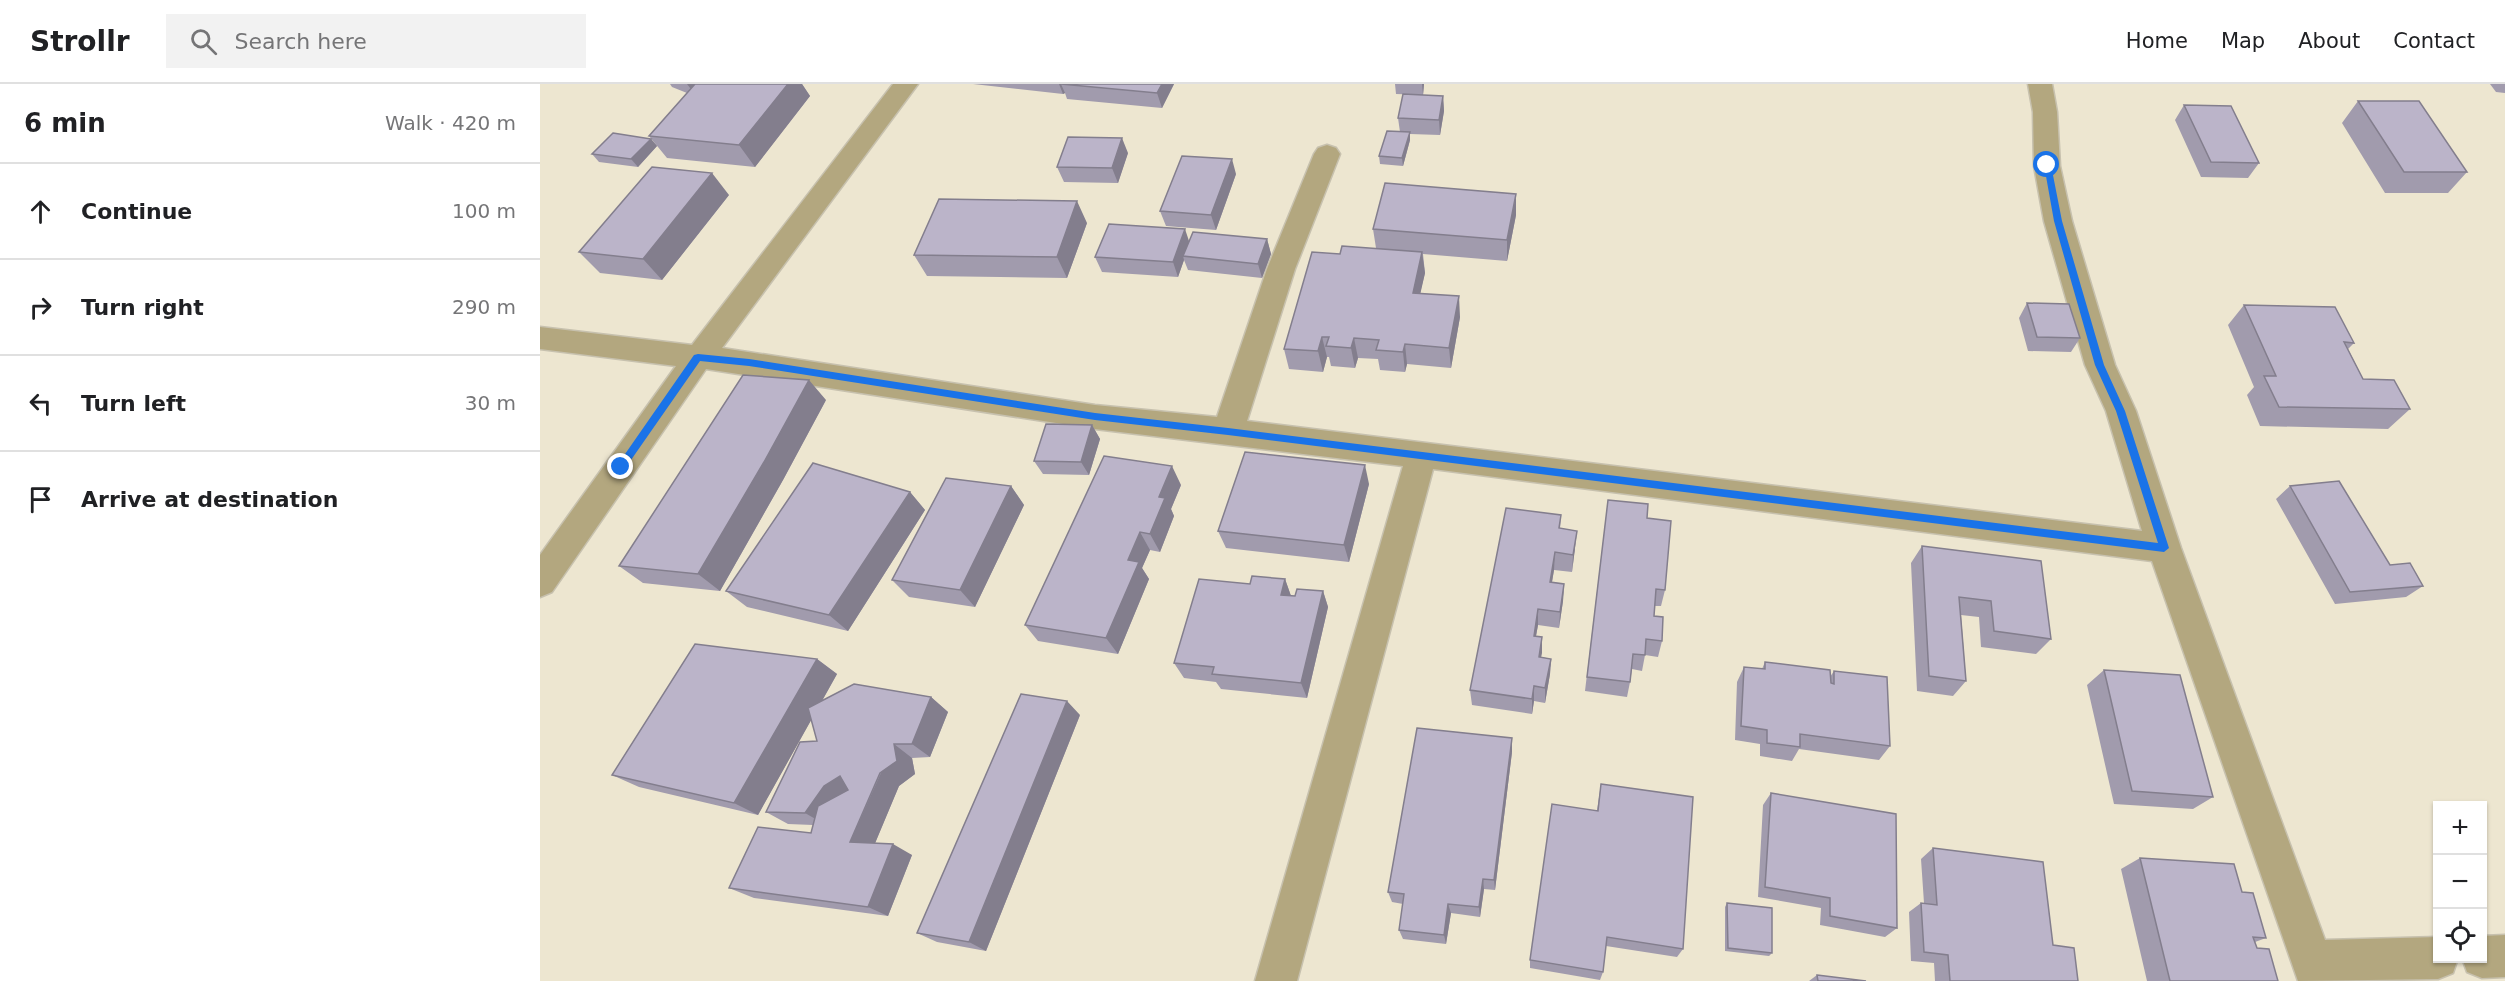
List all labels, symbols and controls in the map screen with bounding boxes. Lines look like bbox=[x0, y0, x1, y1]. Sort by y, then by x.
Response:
search box bbox=[166, 14, 586, 68]
text: Strollr bbox=[30, 25, 130, 58]
icon: search bbox=[187, 25, 220, 58]
text: Search here bbox=[235, 29, 367, 54]
text: Home bbox=[2126, 29, 2188, 53]
text: Map bbox=[2221, 29, 2265, 53]
text: About bbox=[2298, 29, 2360, 53]
text: Contact bbox=[2393, 29, 2475, 53]
text: 6 min bbox=[24, 108, 106, 138]
text: Walk · 420 m bbox=[385, 111, 516, 135]
route start bbox=[2033, 151, 2059, 177]
icon: ahead bbox=[24, 195, 57, 228]
text: Continue bbox=[81, 199, 192, 224]
text: 100 m bbox=[452, 199, 516, 223]
icon: right bbox=[24, 291, 57, 324]
text: Turn right bbox=[81, 295, 204, 320]
text: 290 m bbox=[452, 295, 516, 319]
icon: left bbox=[24, 387, 57, 420]
text: Turn left bbox=[81, 391, 186, 416]
text: 30 m bbox=[465, 391, 516, 415]
route end bbox=[607, 453, 633, 479]
icon: arrive bbox=[24, 483, 57, 516]
text: Arrive at destination bbox=[81, 487, 338, 512]
map controls bbox=[2433, 801, 2487, 963]
button: + bbox=[2433, 801, 2487, 855]
button: − bbox=[2433, 855, 2487, 909]
button: locate bbox=[2433, 909, 2487, 963]

